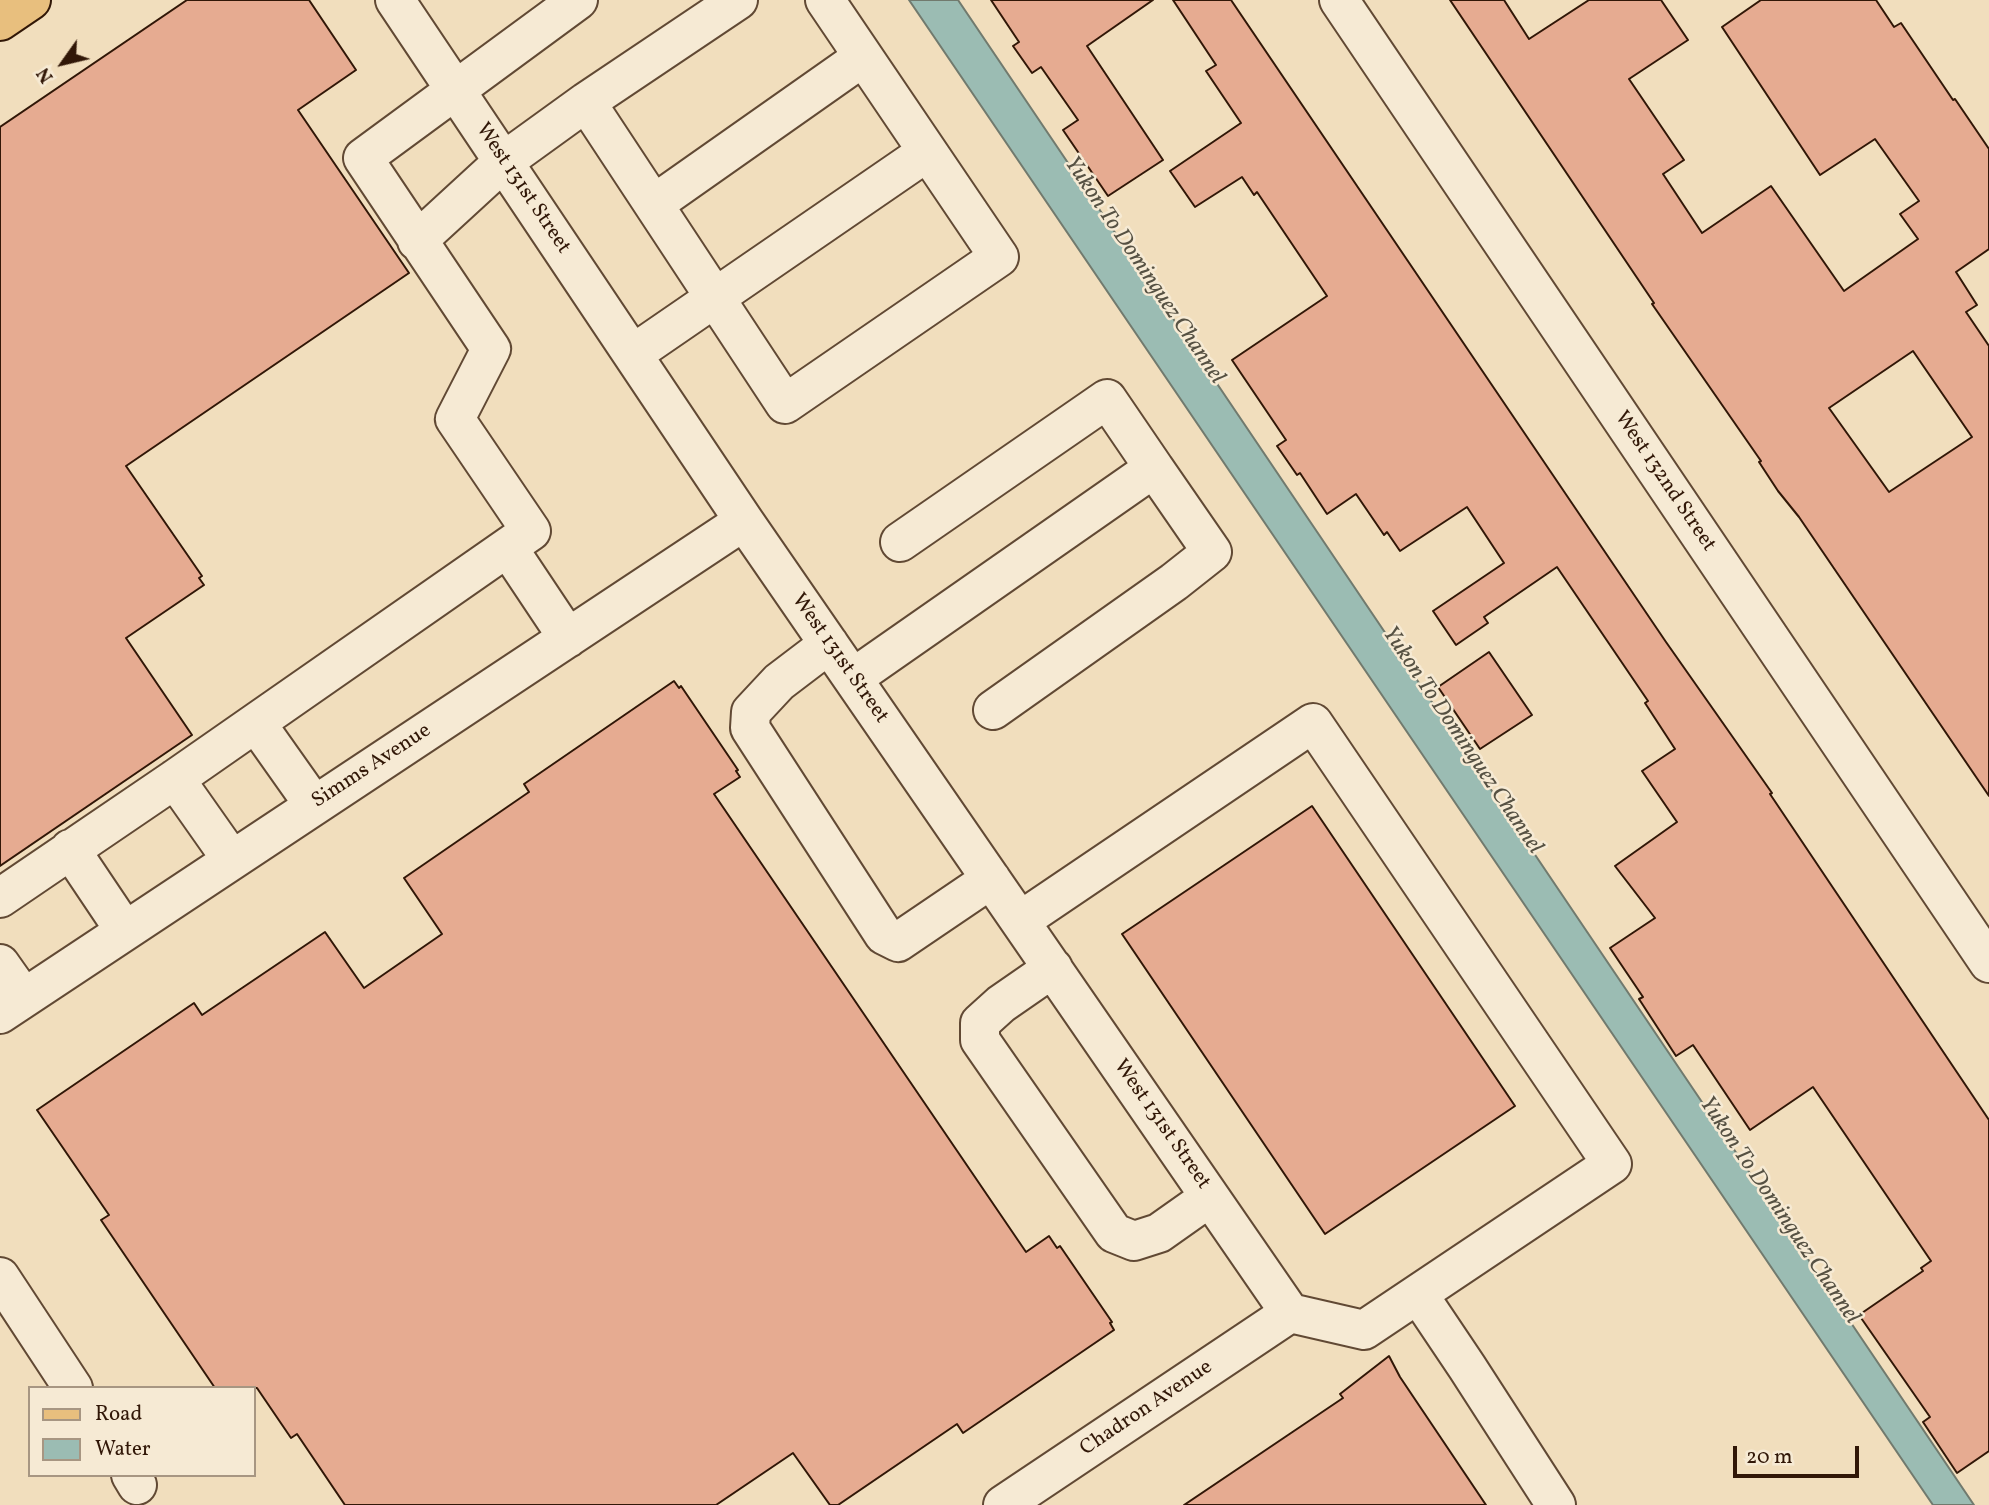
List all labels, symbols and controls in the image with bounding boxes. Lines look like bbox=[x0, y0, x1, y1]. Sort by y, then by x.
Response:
north arrow bbox=[28, 28, 98, 98]
text: N bbox=[31, 62, 60, 88]
street label: West 131st Street bbox=[469, 119, 575, 259]
water label: Yukon To Dominguez Channel bbox=[1056, 152, 1230, 390]
street label: West 132nd Street bbox=[1608, 407, 1720, 557]
street label: West 131st Street bbox=[785, 589, 893, 729]
water label: Yukon To Dominguez Channel bbox=[1374, 622, 1548, 860]
street label: Simms Avenue bbox=[308, 719, 436, 815]
street label: West 131st Street bbox=[1107, 1055, 1215, 1195]
water label: Yukon To Dominguez Channel bbox=[1691, 1092, 1865, 1330]
street label: Chadron Avenue bbox=[1076, 1356, 1218, 1462]
legend bbox=[28, 1386, 256, 1477]
text: Road bbox=[95, 1400, 142, 1429]
scale bar bbox=[1737, 1432, 1863, 1476]
text: Water bbox=[95, 1435, 151, 1464]
text: 20 m bbox=[1746, 1443, 1792, 1472]

